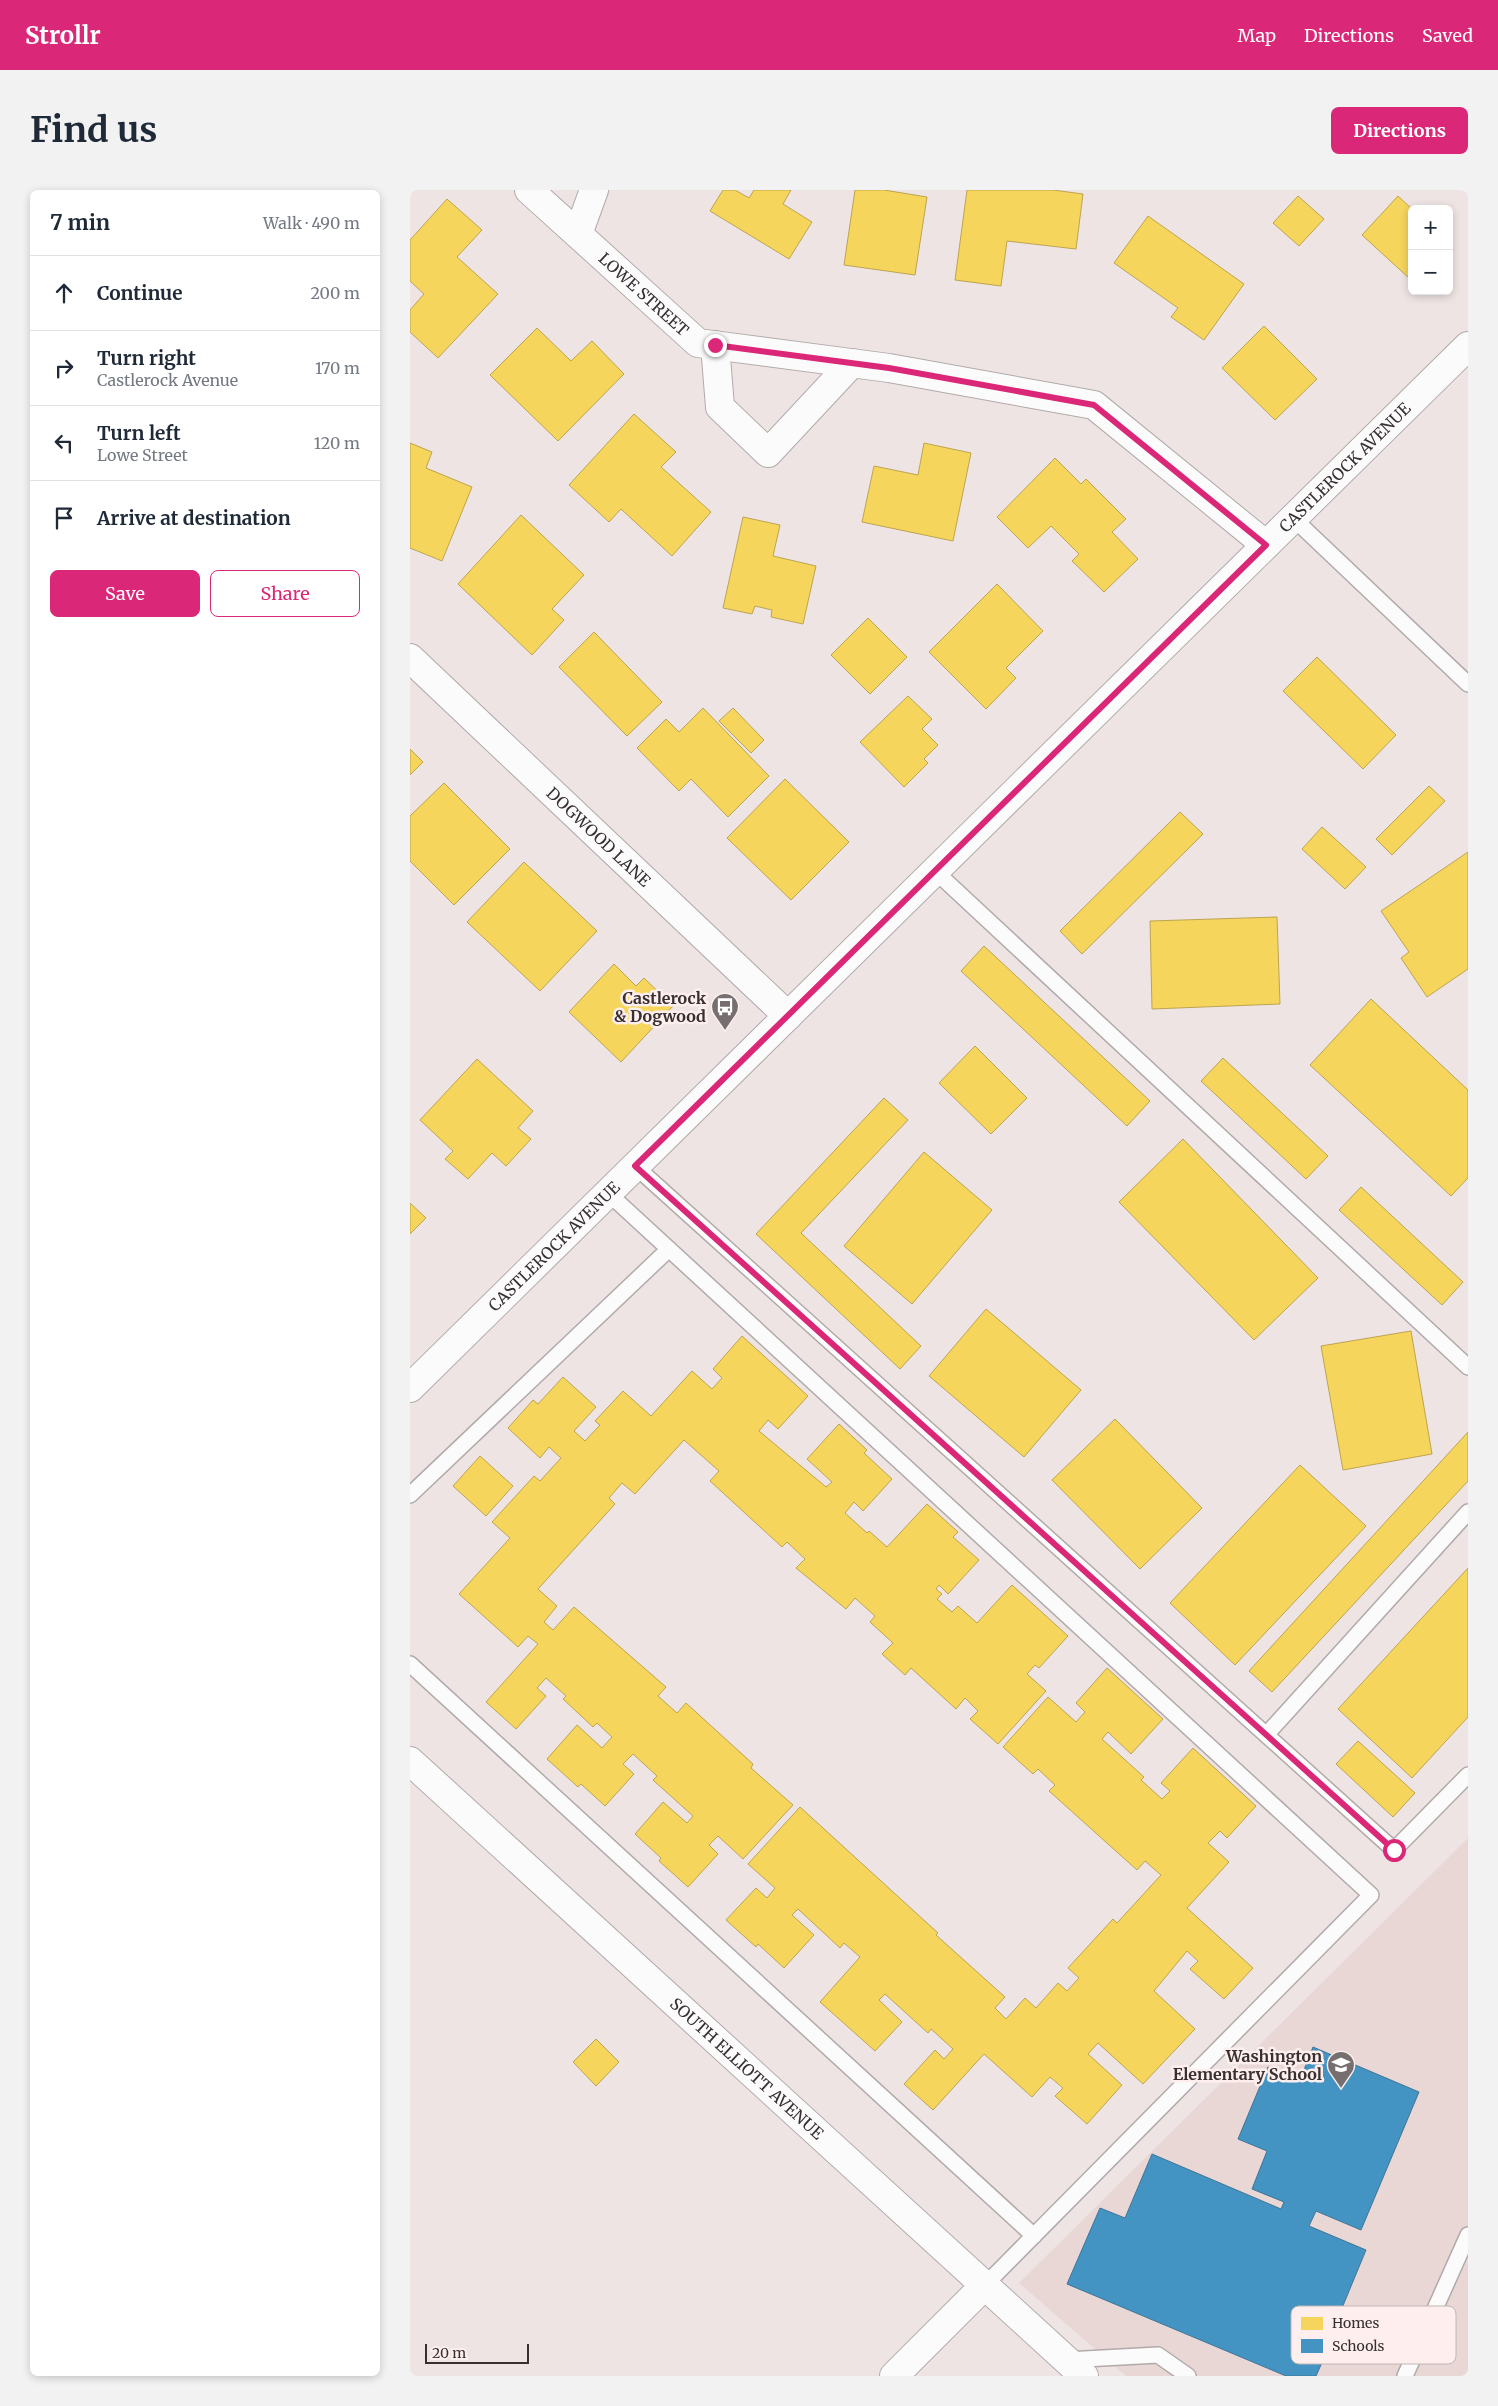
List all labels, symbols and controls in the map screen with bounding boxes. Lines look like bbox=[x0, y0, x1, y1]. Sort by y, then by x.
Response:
text: Strollr bbox=[25, 20, 101, 51]
text: Map bbox=[1238, 24, 1276, 47]
text: Directions bbox=[1304, 24, 1394, 47]
text: Saved bbox=[1422, 24, 1473, 47]
button: Directions bbox=[1331, 107, 1468, 154]
text: Find us bbox=[30, 108, 157, 152]
map controls bbox=[1408, 205, 1453, 295]
button: + bbox=[1408, 205, 1453, 250]
text: 7 min bbox=[50, 209, 110, 236]
text: Walk · 490 m bbox=[263, 213, 360, 233]
street label: LOWE STREET bbox=[595, 248, 693, 340]
button: − bbox=[1408, 250, 1453, 295]
icon: ahead bbox=[50, 279, 78, 307]
text: Continue bbox=[97, 281, 183, 305]
text: 200 m bbox=[310, 283, 360, 303]
route end bbox=[704, 334, 727, 357]
text: Turn right bbox=[97, 346, 196, 370]
icon: right bbox=[50, 354, 78, 382]
text: 170 m bbox=[315, 358, 360, 378]
text: Castlerock Avenue bbox=[97, 370, 238, 390]
street label: CASTLEROCK AVENUE bbox=[1275, 398, 1415, 536]
text: Turn left bbox=[97, 421, 181, 445]
icon: left bbox=[50, 429, 78, 457]
text: 120 m bbox=[314, 433, 360, 453]
text: Lowe Street bbox=[97, 445, 188, 465]
icon: arrive bbox=[50, 504, 78, 532]
text: Arrive at destination bbox=[97, 506, 291, 530]
button: Save bbox=[50, 570, 200, 617]
button: Share bbox=[210, 570, 360, 617]
street label: DOGWOOD LANE bbox=[543, 783, 656, 891]
place label: Castlerock & Dogwood bbox=[614, 988, 707, 1026]
bus stop icon: Castlerock & Dogwood bbox=[710, 992, 740, 1031]
street label: CASTLEROCK AVENUE bbox=[484, 1177, 624, 1315]
route start bbox=[1383, 1839, 1406, 1862]
street label: SOUTH ELLIOTT AVENUE bbox=[666, 1993, 828, 2144]
place label: Washington Elementary School bbox=[1173, 2046, 1322, 2084]
school or university icon: Washington Elementary School bbox=[1326, 2050, 1356, 2089]
legend bbox=[1291, 2306, 1456, 2364]
text: Homes bbox=[1332, 2314, 1379, 2332]
text: Schools bbox=[1332, 2337, 1385, 2355]
scale bar bbox=[425, 2341, 529, 2364]
text: 20 m bbox=[432, 2344, 466, 2362]

